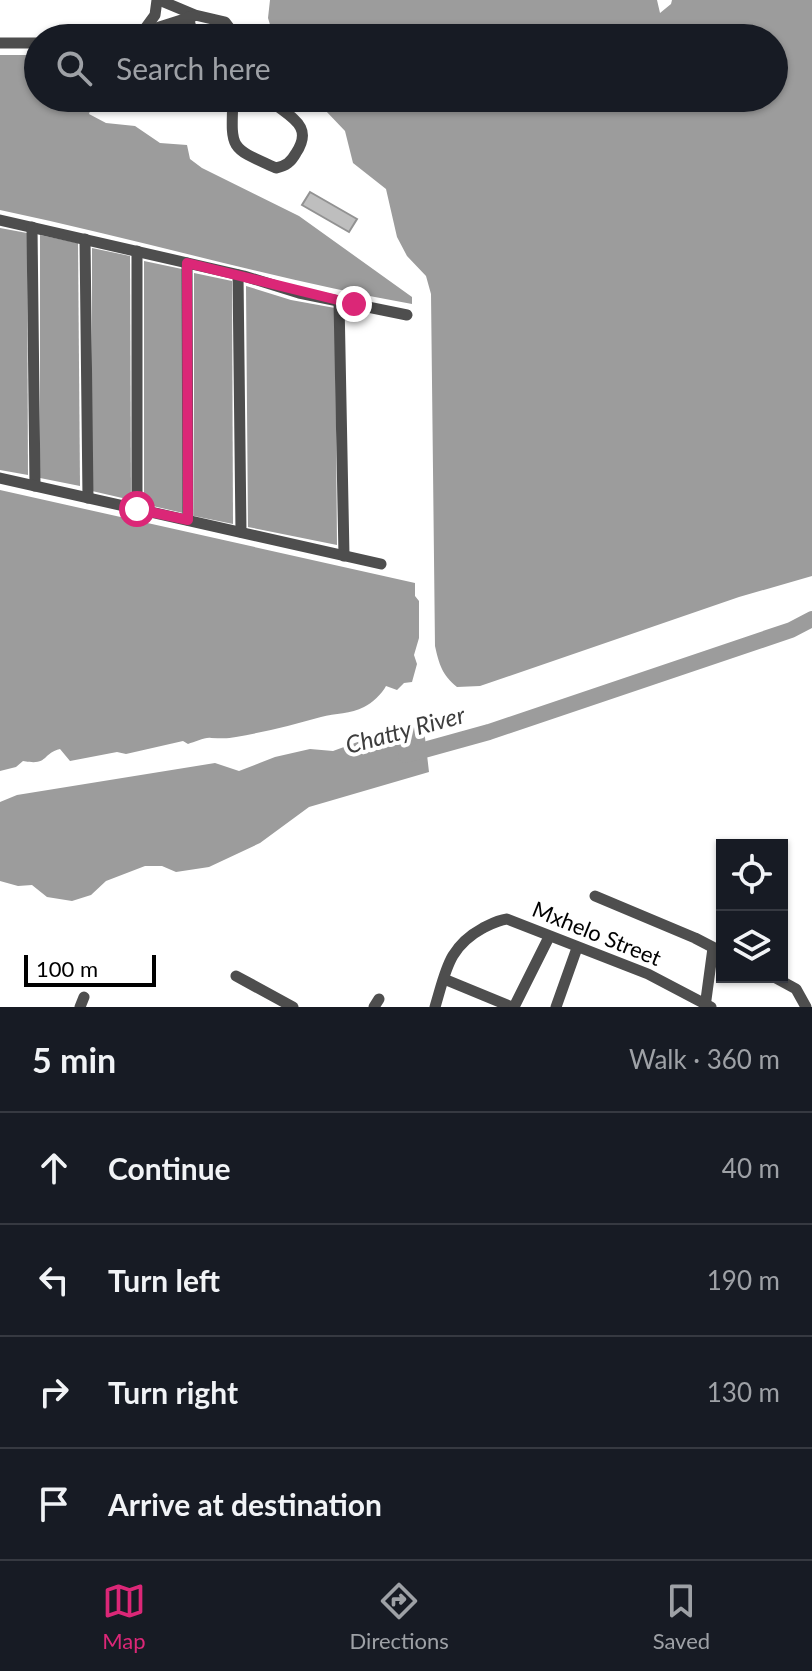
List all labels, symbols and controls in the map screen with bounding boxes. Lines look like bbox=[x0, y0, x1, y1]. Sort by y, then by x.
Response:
search box bbox=[24, 24, 788, 112]
icon: search bbox=[52, 46, 96, 90]
text: Search here bbox=[116, 50, 271, 86]
route end bbox=[336, 286, 372, 322]
route start bbox=[119, 491, 155, 527]
water label: Chatty River bbox=[342, 699, 469, 759]
map controls bbox=[716, 839, 788, 983]
button: locate bbox=[716, 839, 788, 911]
street label: Mxhelo Street bbox=[529, 895, 665, 971]
button: layers bbox=[716, 911, 788, 983]
scale bar bbox=[24, 951, 156, 987]
text: 100 m bbox=[36, 955, 98, 982]
text: 5 min bbox=[32, 1039, 116, 1080]
text: Walk · 360 m bbox=[629, 1043, 780, 1075]
icon: ahead bbox=[32, 1146, 76, 1190]
text: Continue bbox=[108, 1150, 231, 1186]
text: 40 m bbox=[722, 1152, 780, 1184]
icon: left bbox=[32, 1258, 76, 1302]
text: Turn left bbox=[108, 1262, 220, 1298]
text: 190 m bbox=[707, 1264, 780, 1296]
icon: right bbox=[32, 1370, 76, 1414]
text: Turn right bbox=[108, 1374, 238, 1410]
text: 130 m bbox=[707, 1376, 780, 1408]
icon: arrive bbox=[32, 1482, 76, 1526]
text: Arrive at destination bbox=[108, 1486, 382, 1522]
tab: Map bbox=[102, 1579, 146, 1654]
tab: Directions bbox=[350, 1579, 449, 1654]
tab: Saved bbox=[653, 1579, 710, 1654]

